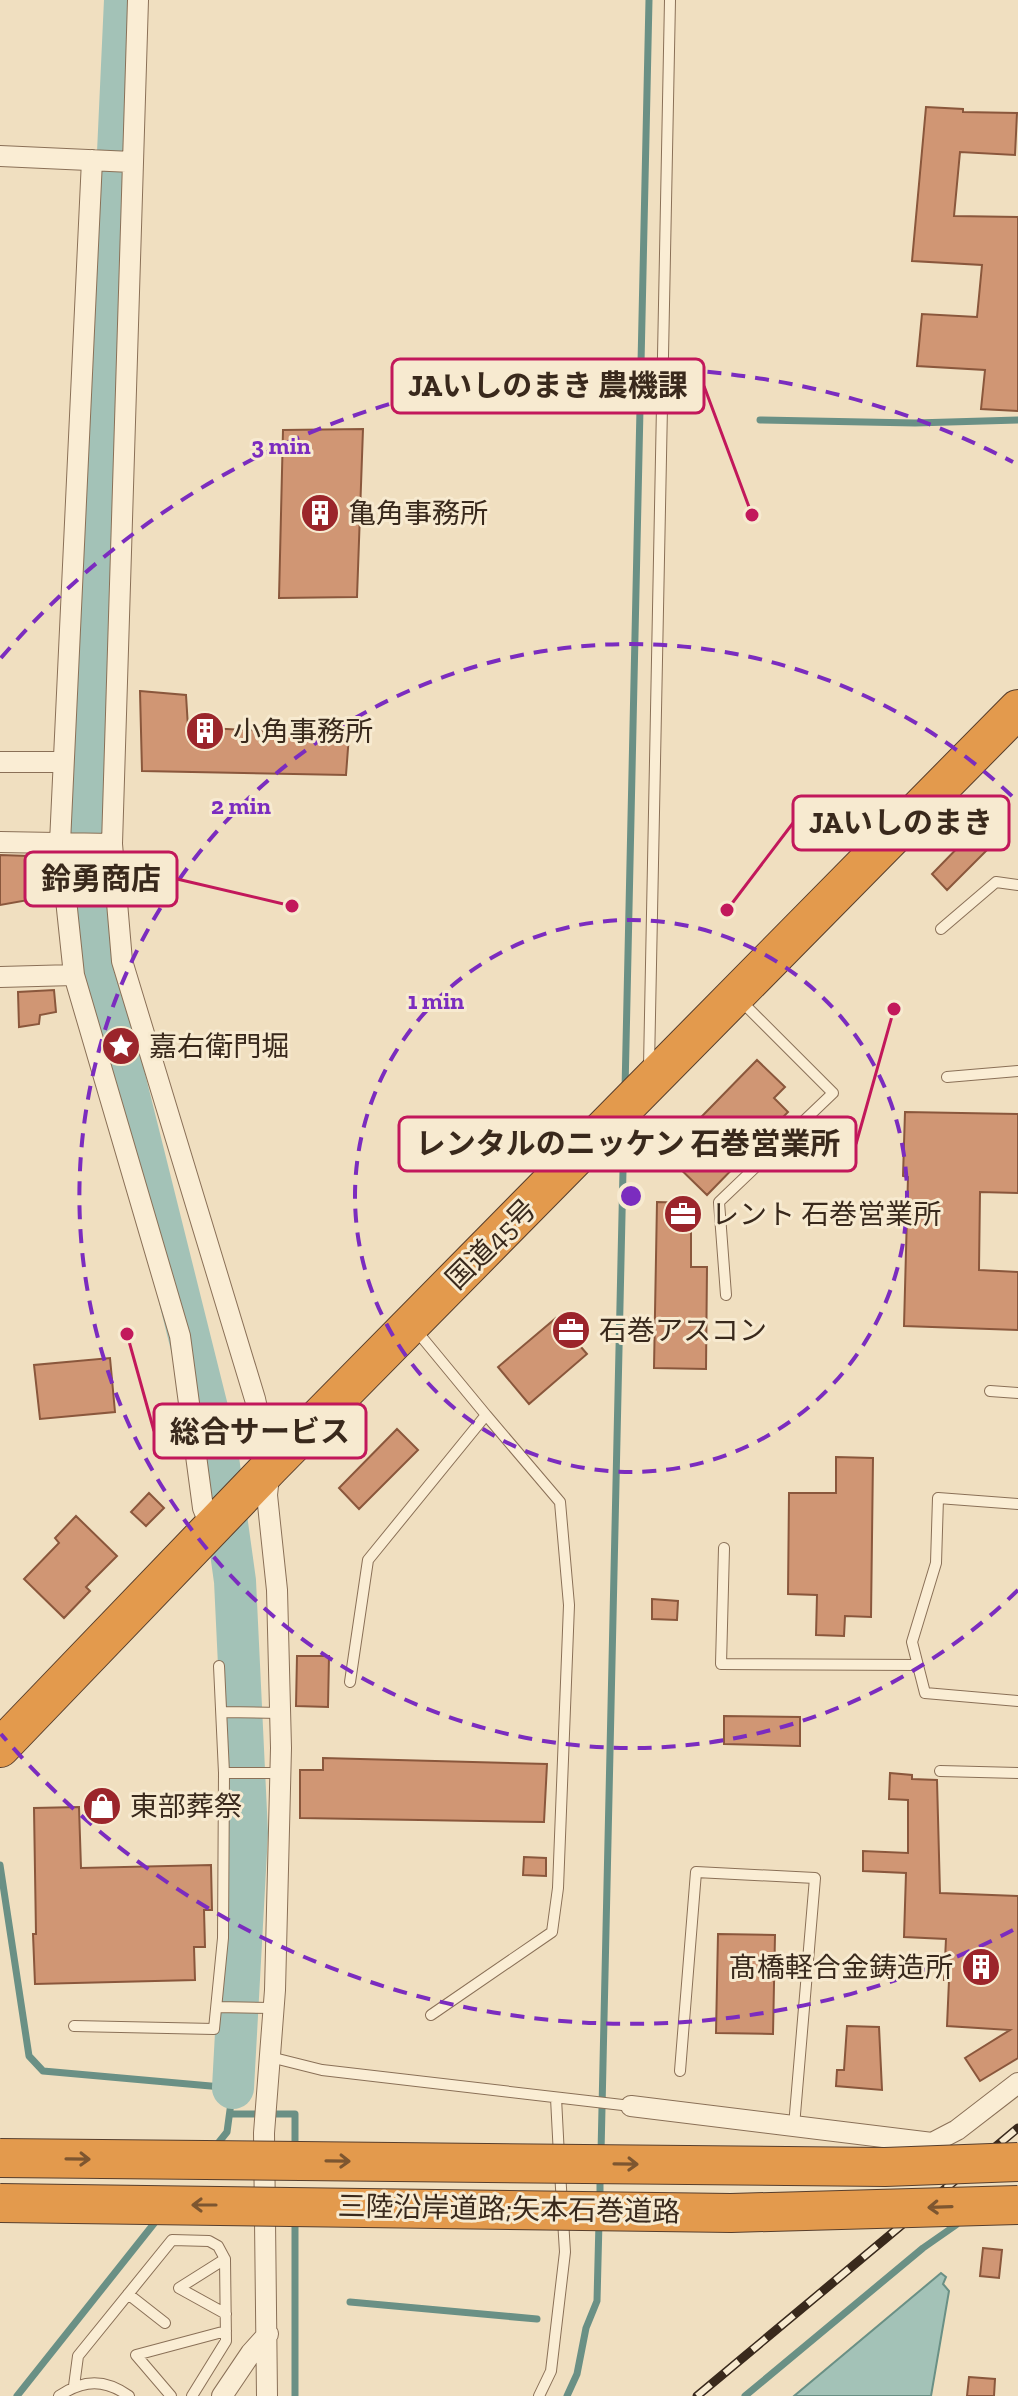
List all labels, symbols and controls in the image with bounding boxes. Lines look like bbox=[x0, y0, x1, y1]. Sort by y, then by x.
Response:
callout: JAいしのまき 農機課 bbox=[392, 359, 704, 413]
text: JAいしのまき 農機課 bbox=[408, 368, 688, 404]
text: 3 min bbox=[251, 431, 311, 460]
building icon: 亀角事務所 bbox=[299, 492, 341, 534]
place label: 亀角事務所 bbox=[348, 497, 488, 530]
building icon: 小角事務所 bbox=[184, 710, 226, 752]
place label: 小角事務所 bbox=[233, 715, 373, 748]
text: 2 min bbox=[211, 791, 271, 820]
callout: JAいしのまき bbox=[793, 796, 1009, 850]
text: JAいしのまき bbox=[809, 805, 993, 841]
callout: 鈴勇商店 bbox=[25, 852, 177, 906]
text: 鈴勇商店 bbox=[41, 861, 161, 897]
text: 1 min bbox=[408, 986, 464, 1015]
place icon: 嘉右衛門堀 bbox=[100, 1025, 142, 1067]
place label: 嘉右衛門堀 bbox=[149, 1030, 289, 1063]
callout: レンタルのニッケン 石巻営業所 bbox=[399, 1117, 856, 1171]
text: レンタルのニッケン 石巻営業所 bbox=[416, 1126, 840, 1162]
centre of rings bbox=[617, 1182, 645, 1210]
street label: 国道45号 bbox=[439, 1192, 543, 1296]
office icon: レント 石巻営業所 bbox=[662, 1193, 704, 1235]
place label: レント 石巻営業所 bbox=[711, 1198, 941, 1231]
office icon: 石巻アスコン bbox=[550, 1309, 592, 1351]
place label: 石巻アスコン bbox=[599, 1314, 767, 1347]
callout: 総合サービス bbox=[154, 1404, 366, 1458]
text: 総合サービス bbox=[170, 1414, 350, 1450]
shop icon: 東部葬祭 bbox=[81, 1785, 123, 1827]
place label: 東部葬祭 bbox=[130, 1790, 242, 1823]
building icon: 髙橋軽合金鋳造所 bbox=[960, 1946, 1002, 1988]
place label: 髙橋軽合金鋳造所 bbox=[729, 1951, 953, 1984]
one-way arrow bbox=[64, 2151, 91, 2167]
one-way arrow bbox=[324, 2154, 351, 2169]
one-way arrow bbox=[612, 2156, 639, 2172]
street label: 三陸沿岸道路;矢本石巻道路 bbox=[337, 2190, 681, 2228]
one-way arrow bbox=[191, 2197, 218, 2212]
one-way arrow bbox=[927, 2199, 954, 2214]

